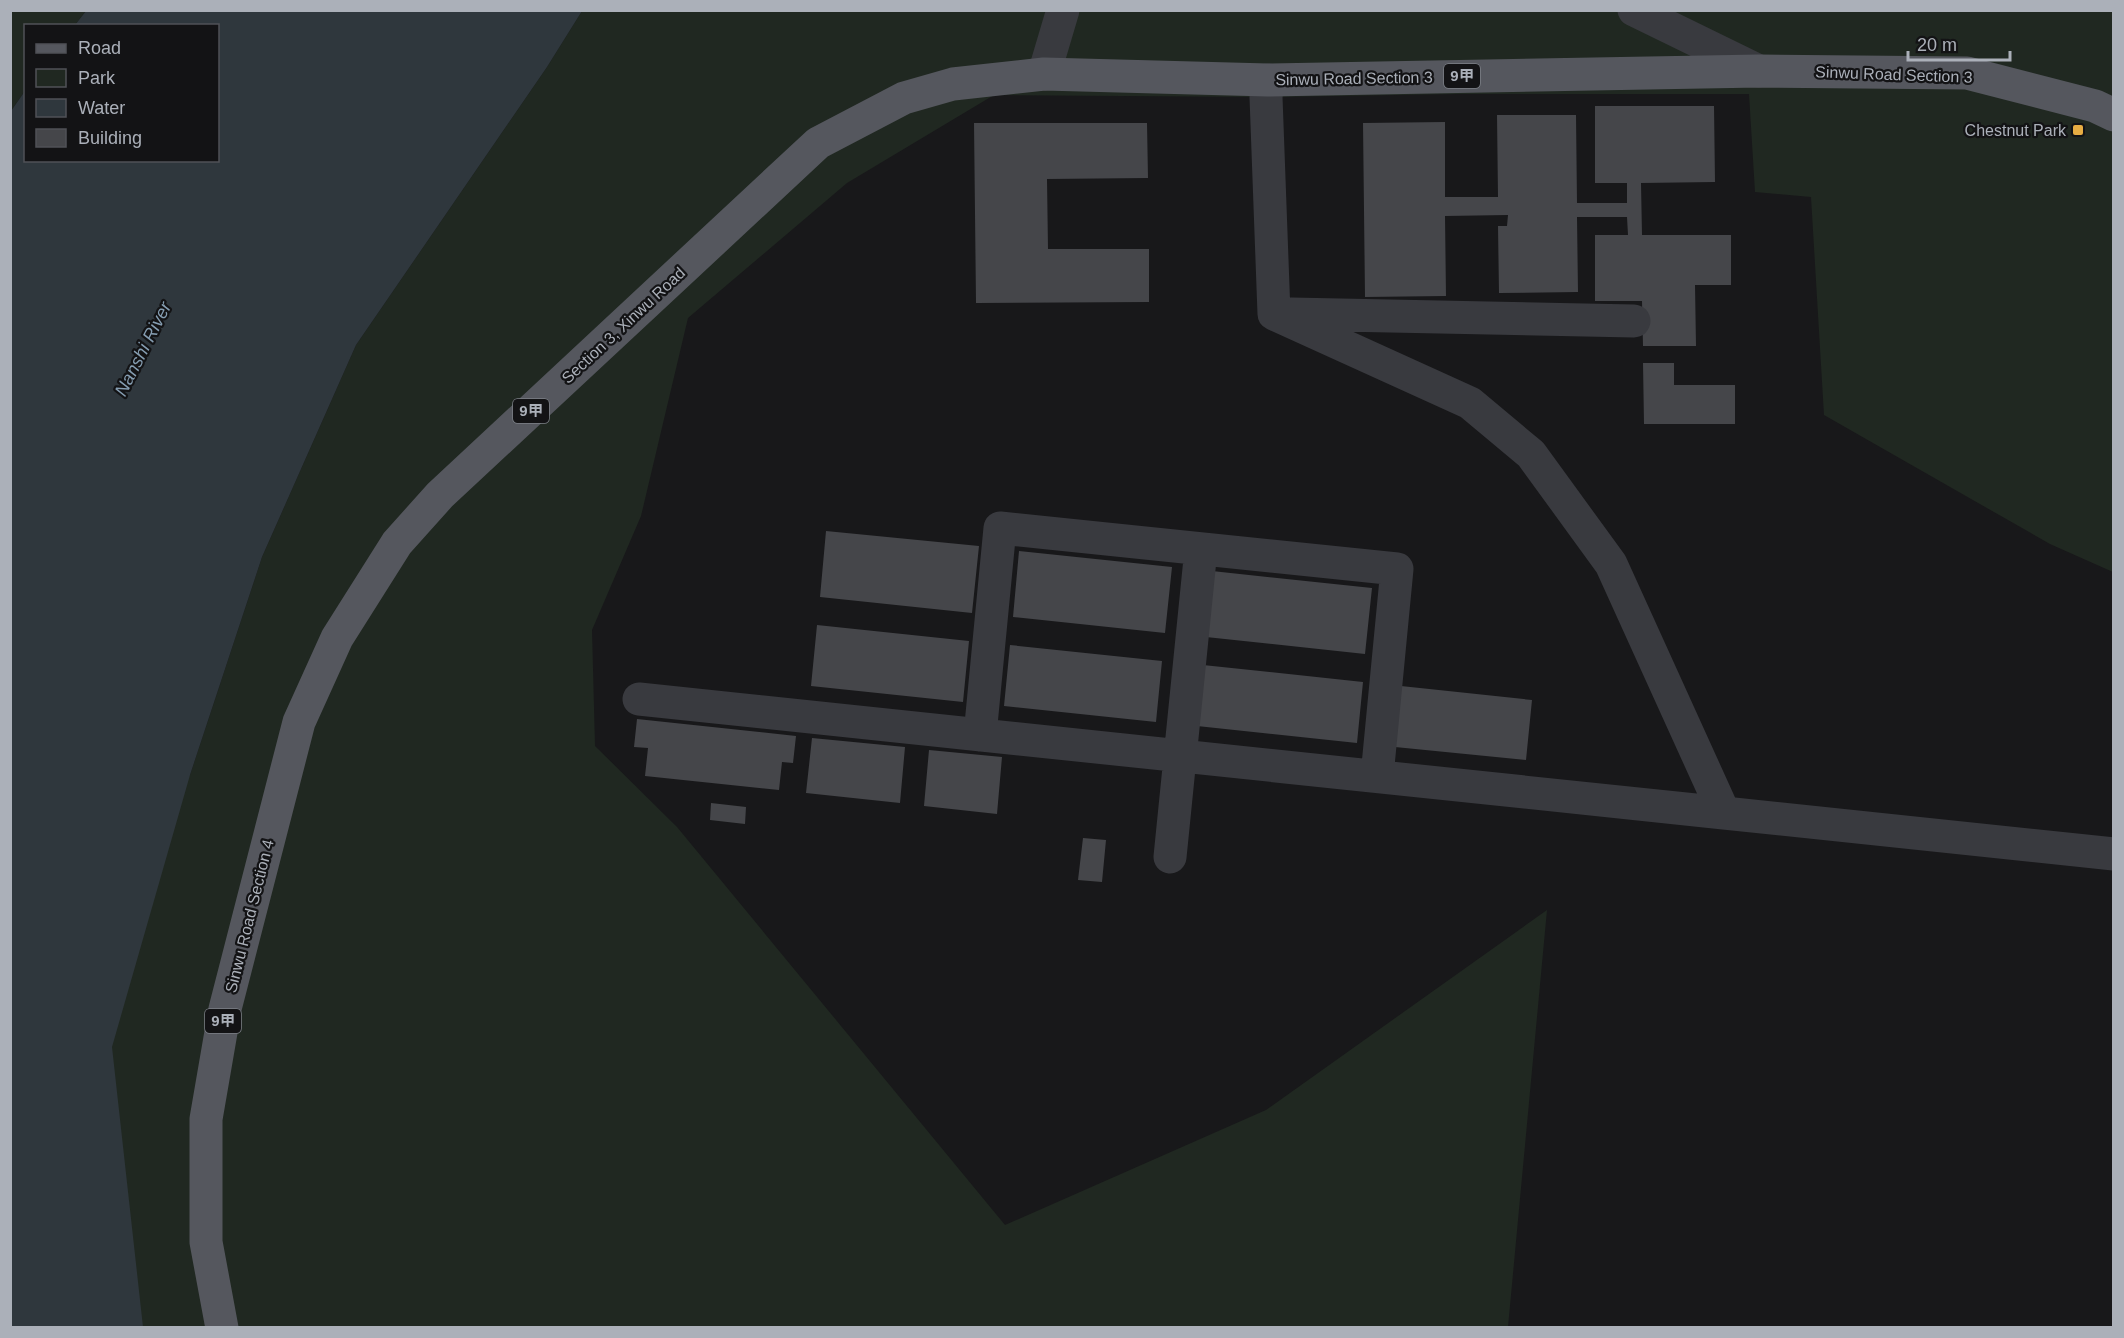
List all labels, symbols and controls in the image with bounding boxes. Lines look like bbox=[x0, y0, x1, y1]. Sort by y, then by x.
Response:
legend bbox=[24, 24, 219, 162]
scale bar bbox=[1908, 24, 2010, 62]
text: 20 m bbox=[1917, 35, 1957, 55]
text: Road bbox=[78, 38, 121, 58]
street label: Sinwu Road Section 3 bbox=[1815, 63, 1973, 86]
road number: 9甲 bbox=[1444, 64, 1480, 88]
text: Park bbox=[78, 68, 116, 88]
street label: Sinwu Road Section 3 bbox=[1275, 69, 1433, 88]
text: Water bbox=[78, 98, 125, 118]
place label: Chestnut Park bbox=[1965, 122, 2067, 139]
marker: Chestnut Park bbox=[2071, 123, 2085, 137]
text: Building bbox=[78, 128, 142, 148]
street label: Section 3, Xinwu Road bbox=[558, 264, 688, 387]
water label: Nanshi River bbox=[111, 298, 176, 399]
road number: 9甲 bbox=[513, 399, 549, 423]
street label: Sinwu Road Section 4 bbox=[222, 838, 277, 995]
road number: 9甲 bbox=[205, 1009, 241, 1033]

